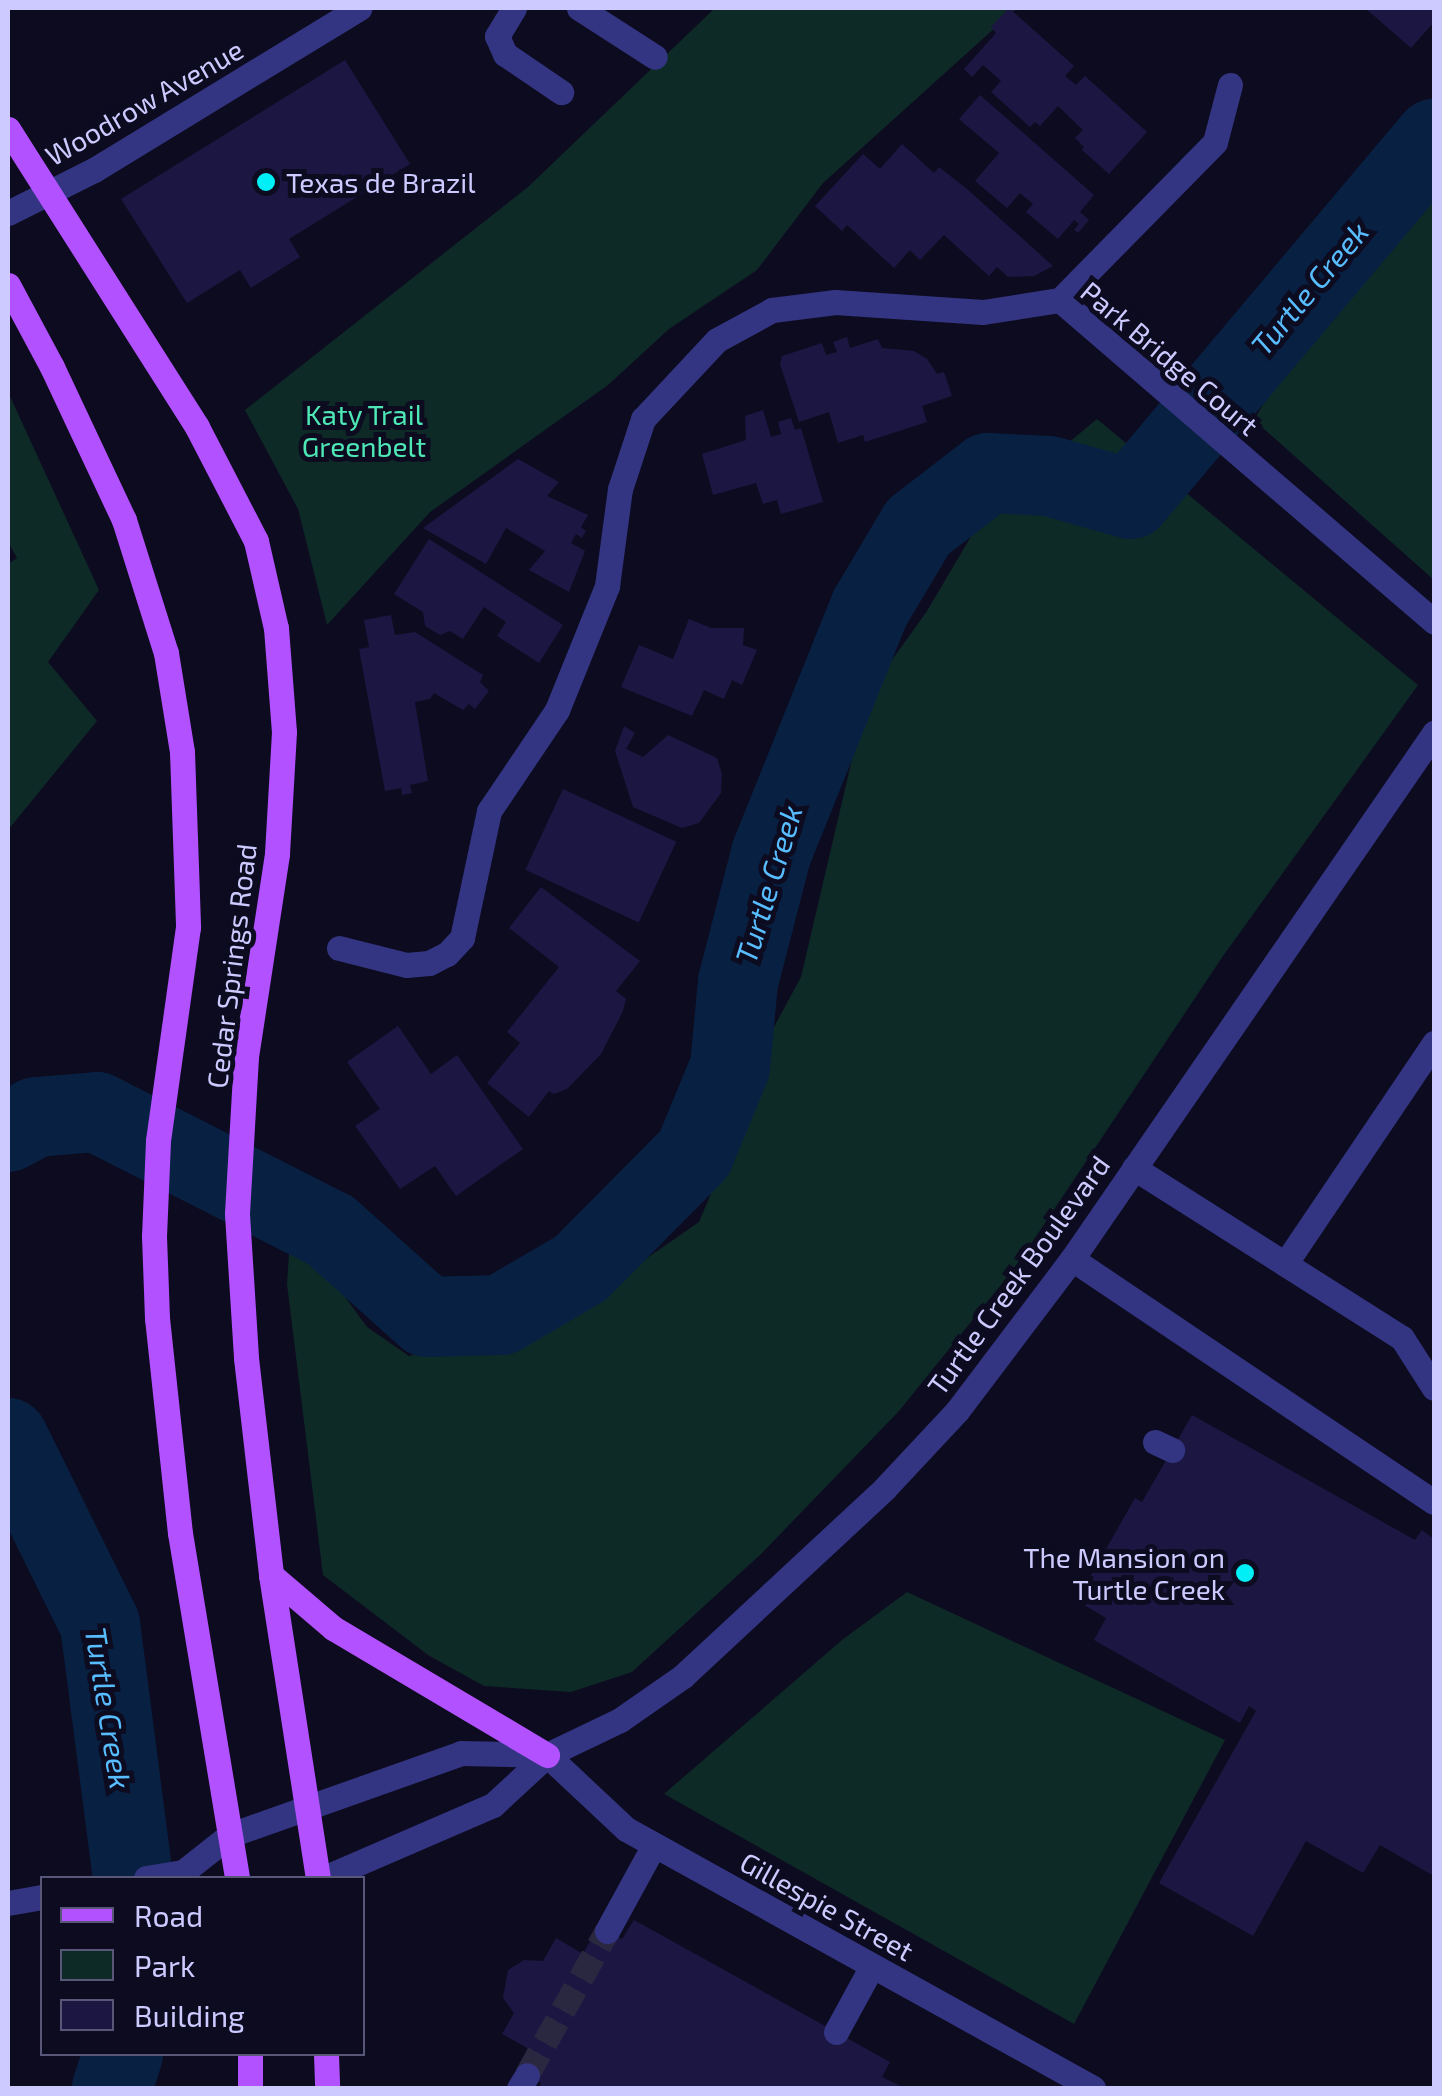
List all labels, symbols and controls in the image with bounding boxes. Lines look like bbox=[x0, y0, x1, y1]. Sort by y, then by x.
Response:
street label: Woodrow Avenue bbox=[39, 32, 249, 172]
place label: Texas de Brazil bbox=[286, 165, 476, 199]
marker: Texas de Brazil bbox=[255, 171, 277, 193]
water label: Turtle Creek bbox=[1243, 214, 1375, 362]
street label: Park Bridge Court bbox=[1074, 274, 1266, 442]
park label: Katy Trail Greenbelt bbox=[302, 397, 426, 463]
water label: Turtle Creek bbox=[727, 801, 809, 967]
street label: Cedar Springs Road bbox=[199, 841, 263, 1091]
street label: Turtle Creek Boulevard bbox=[920, 1149, 1116, 1401]
place label: The Mansion on Turtle Creek bbox=[1023, 1540, 1225, 1606]
marker: The Mansion on Turtle Creek bbox=[1234, 1562, 1256, 1584]
water label: Turtle Creek bbox=[78, 1625, 140, 1791]
street label: Gillespie Street bbox=[735, 1845, 919, 1967]
legend bbox=[40, 1876, 365, 2056]
text: Road bbox=[134, 1897, 203, 1933]
text: Park bbox=[134, 1947, 195, 1983]
text: Building bbox=[134, 1997, 245, 2033]

